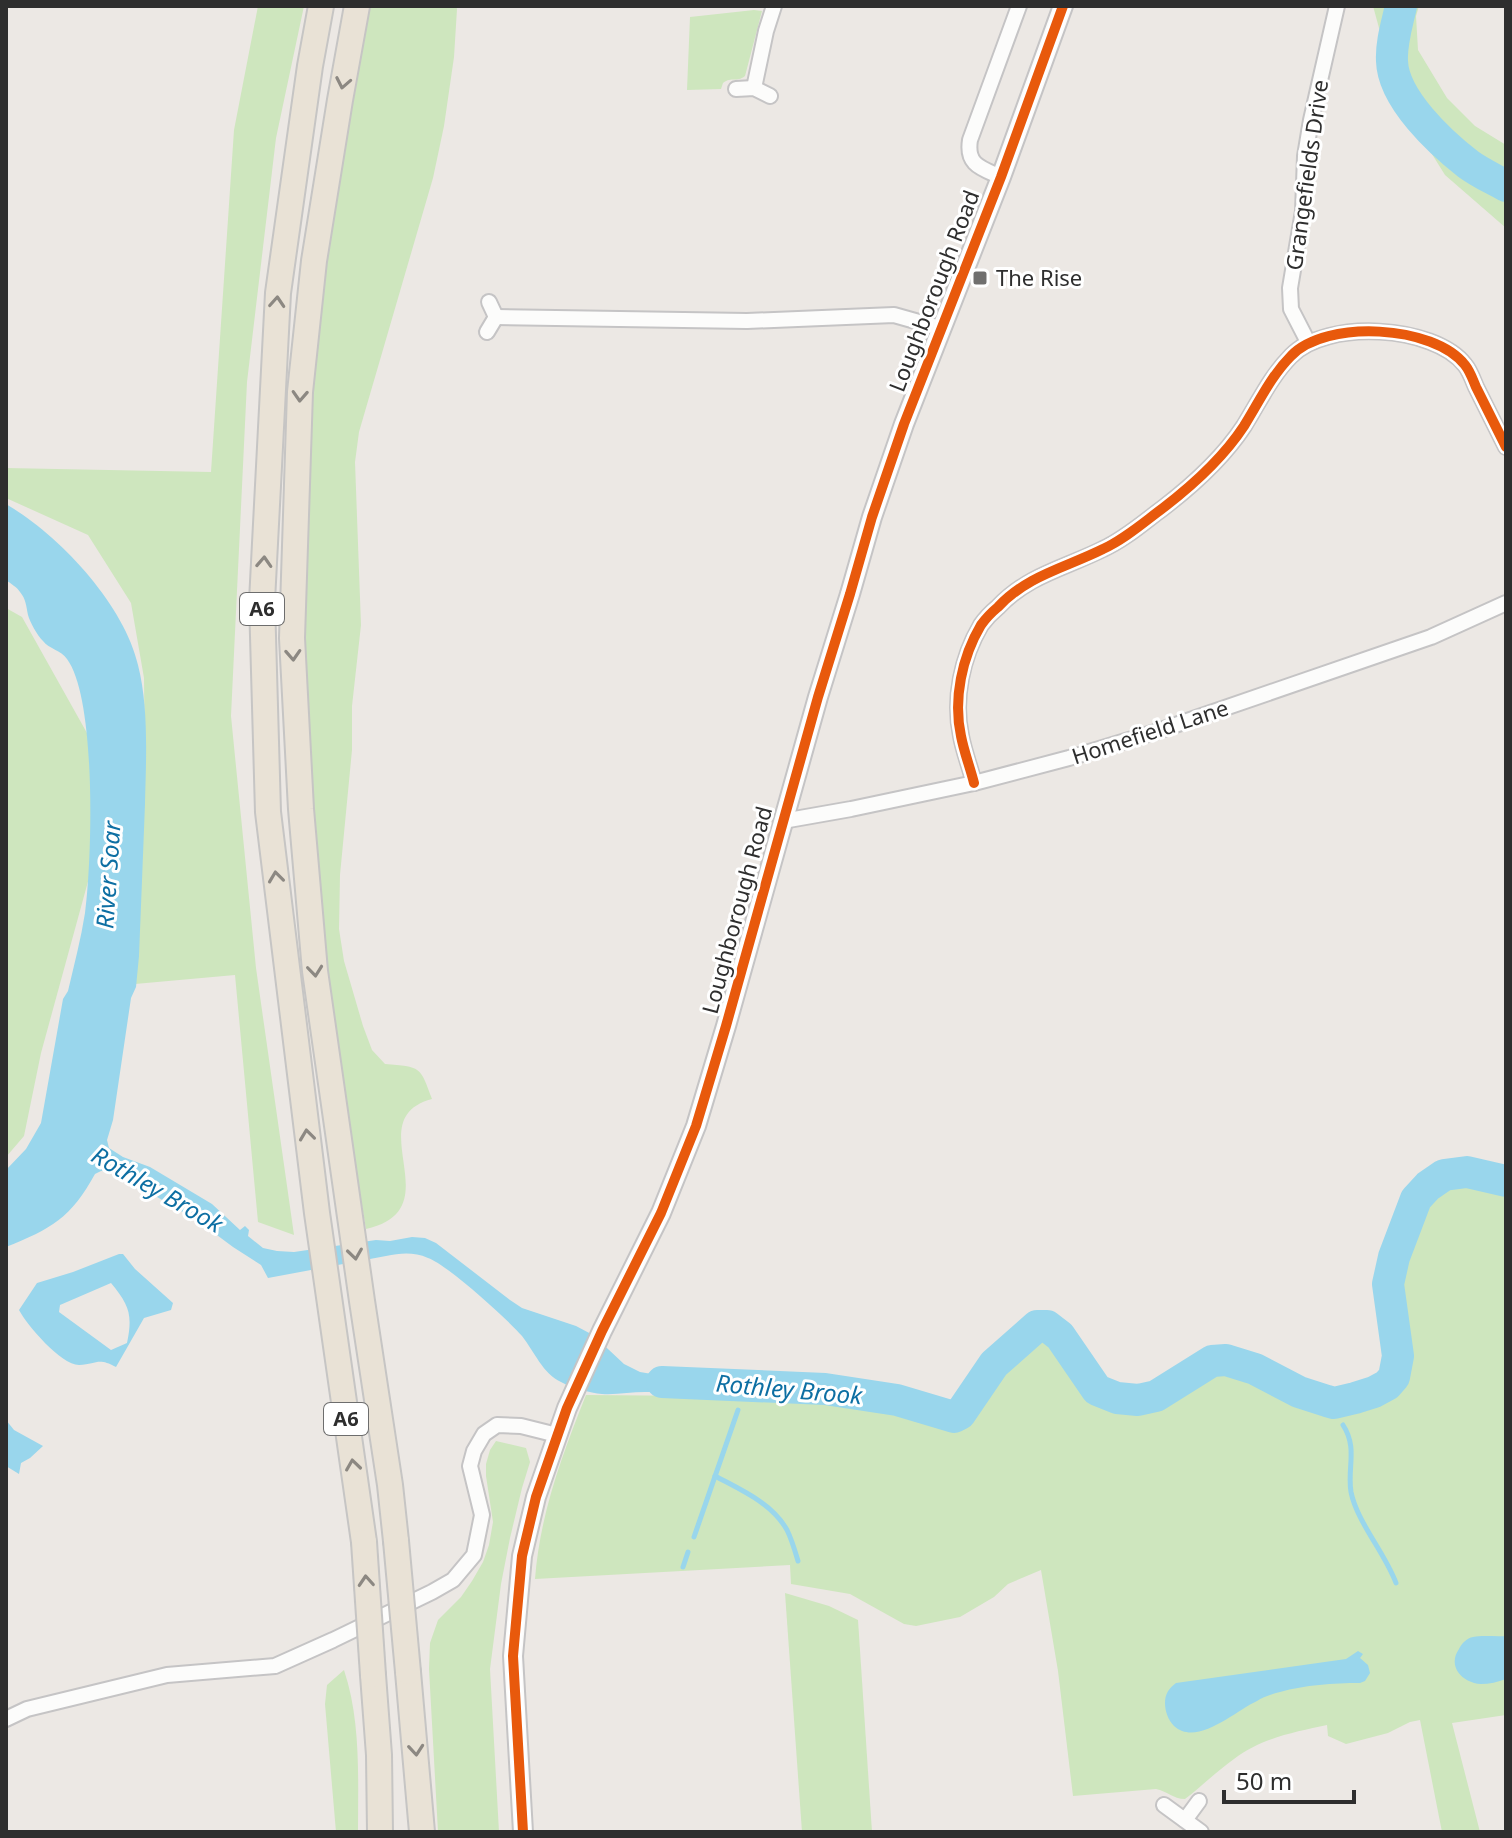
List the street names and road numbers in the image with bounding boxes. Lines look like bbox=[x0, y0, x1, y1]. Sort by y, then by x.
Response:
street label: Grangefields Drive bbox=[1278, 78, 1334, 272]
street label: Loughborough Road bbox=[881, 186, 985, 396]
road number: A6 bbox=[240, 593, 284, 625]
street label: Homefield Lane bbox=[1068, 692, 1232, 771]
street label: Loughborough Road bbox=[694, 803, 778, 1017]
road number: A6 bbox=[324, 1403, 368, 1435]

